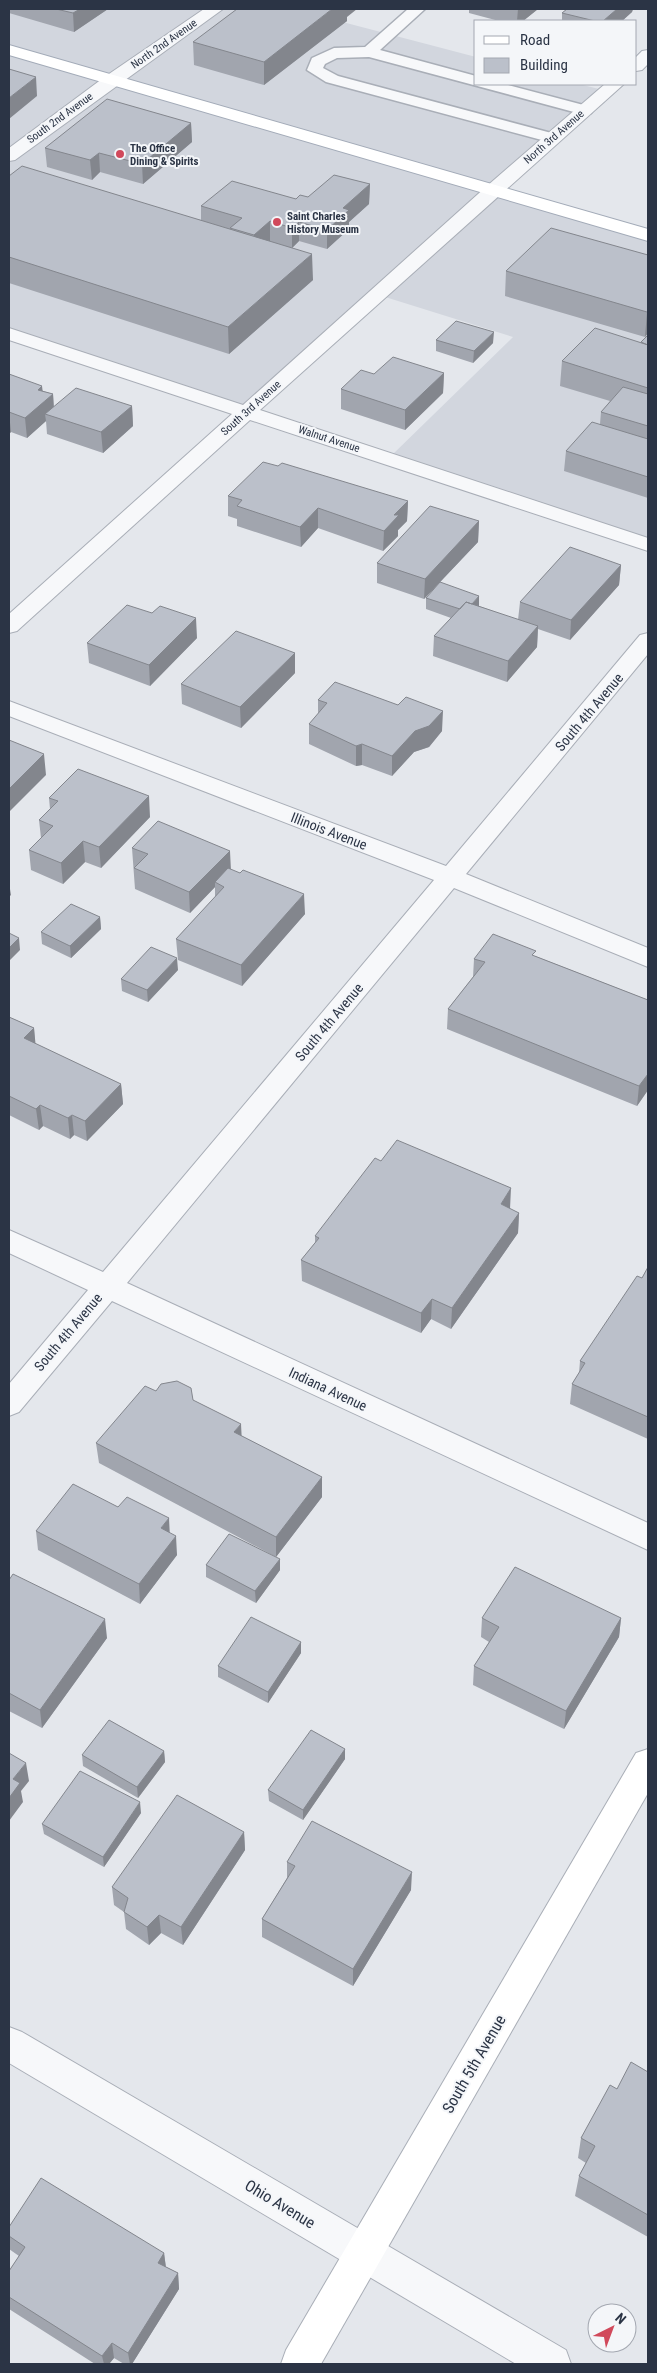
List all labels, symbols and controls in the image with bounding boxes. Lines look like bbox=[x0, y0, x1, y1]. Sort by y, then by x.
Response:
street label: North 2nd Avenue bbox=[129, 16, 199, 72]
legend bbox=[474, 20, 637, 85]
text: Road bbox=[520, 31, 550, 49]
text: Building bbox=[520, 56, 568, 74]
street label: South 2nd Avenue bbox=[25, 90, 95, 146]
street label: North 3rd Avenue bbox=[521, 107, 587, 167]
place label: The Office Dining & Spirits bbox=[130, 142, 199, 168]
marker: The Office Dining & Spirits bbox=[114, 148, 126, 160]
place label: Saint Charles History Museum bbox=[287, 210, 359, 236]
marker: Saint Charles History Museum bbox=[271, 216, 283, 228]
street label: South 3rd Avenue bbox=[218, 378, 284, 438]
street label: Walnut Avenue bbox=[297, 423, 361, 455]
street label: South 4th Avenue bbox=[552, 670, 626, 754]
street label: Illinois Avenue bbox=[289, 809, 370, 853]
street label: South 4th Avenue bbox=[292, 980, 366, 1064]
street label: South 4th Avenue bbox=[31, 1290, 105, 1374]
street label: Indiana Avenue bbox=[286, 1364, 370, 1414]
street label: South 5th Avenue bbox=[438, 2011, 510, 2117]
street label: Ohio Avenue bbox=[241, 2176, 319, 2232]
north arrow bbox=[587, 2303, 637, 2353]
text: N bbox=[612, 2310, 629, 2327]

